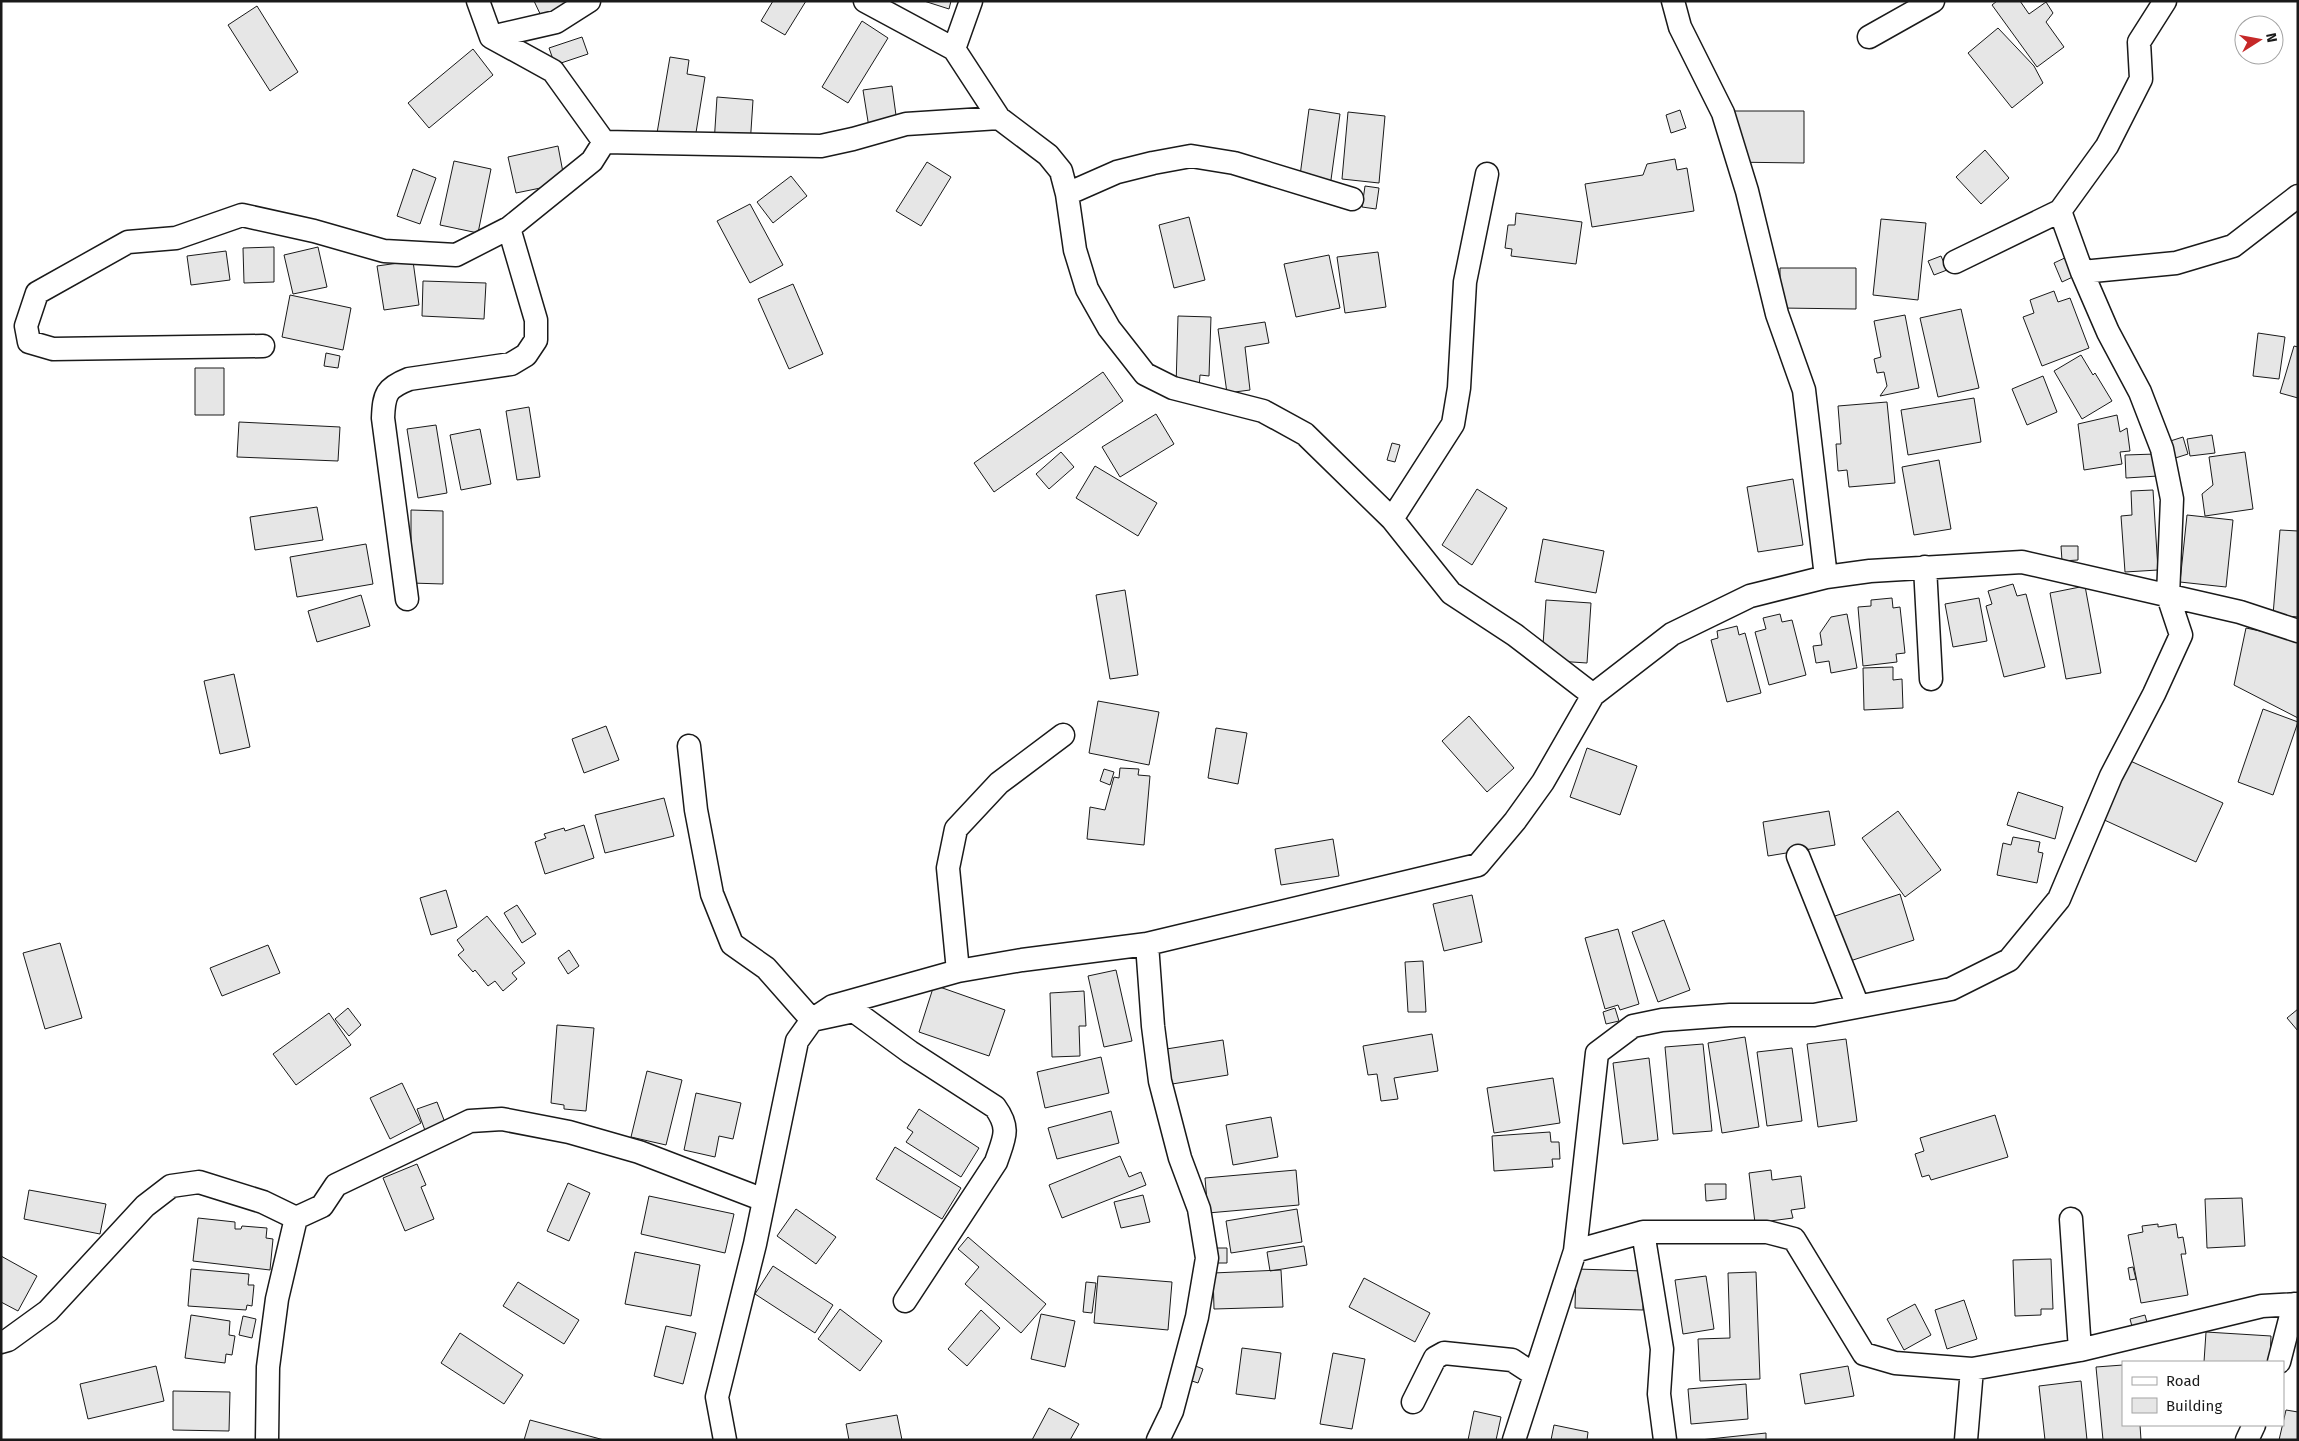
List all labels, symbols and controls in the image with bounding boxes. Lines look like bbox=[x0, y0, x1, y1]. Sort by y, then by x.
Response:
north arrow bbox=[2234, 15, 2284, 65]
text: N bbox=[2262, 31, 2281, 44]
legend bbox=[2122, 1361, 2284, 1426]
text: Road bbox=[2166, 1372, 2201, 1390]
text: Building bbox=[2166, 1397, 2222, 1415]

